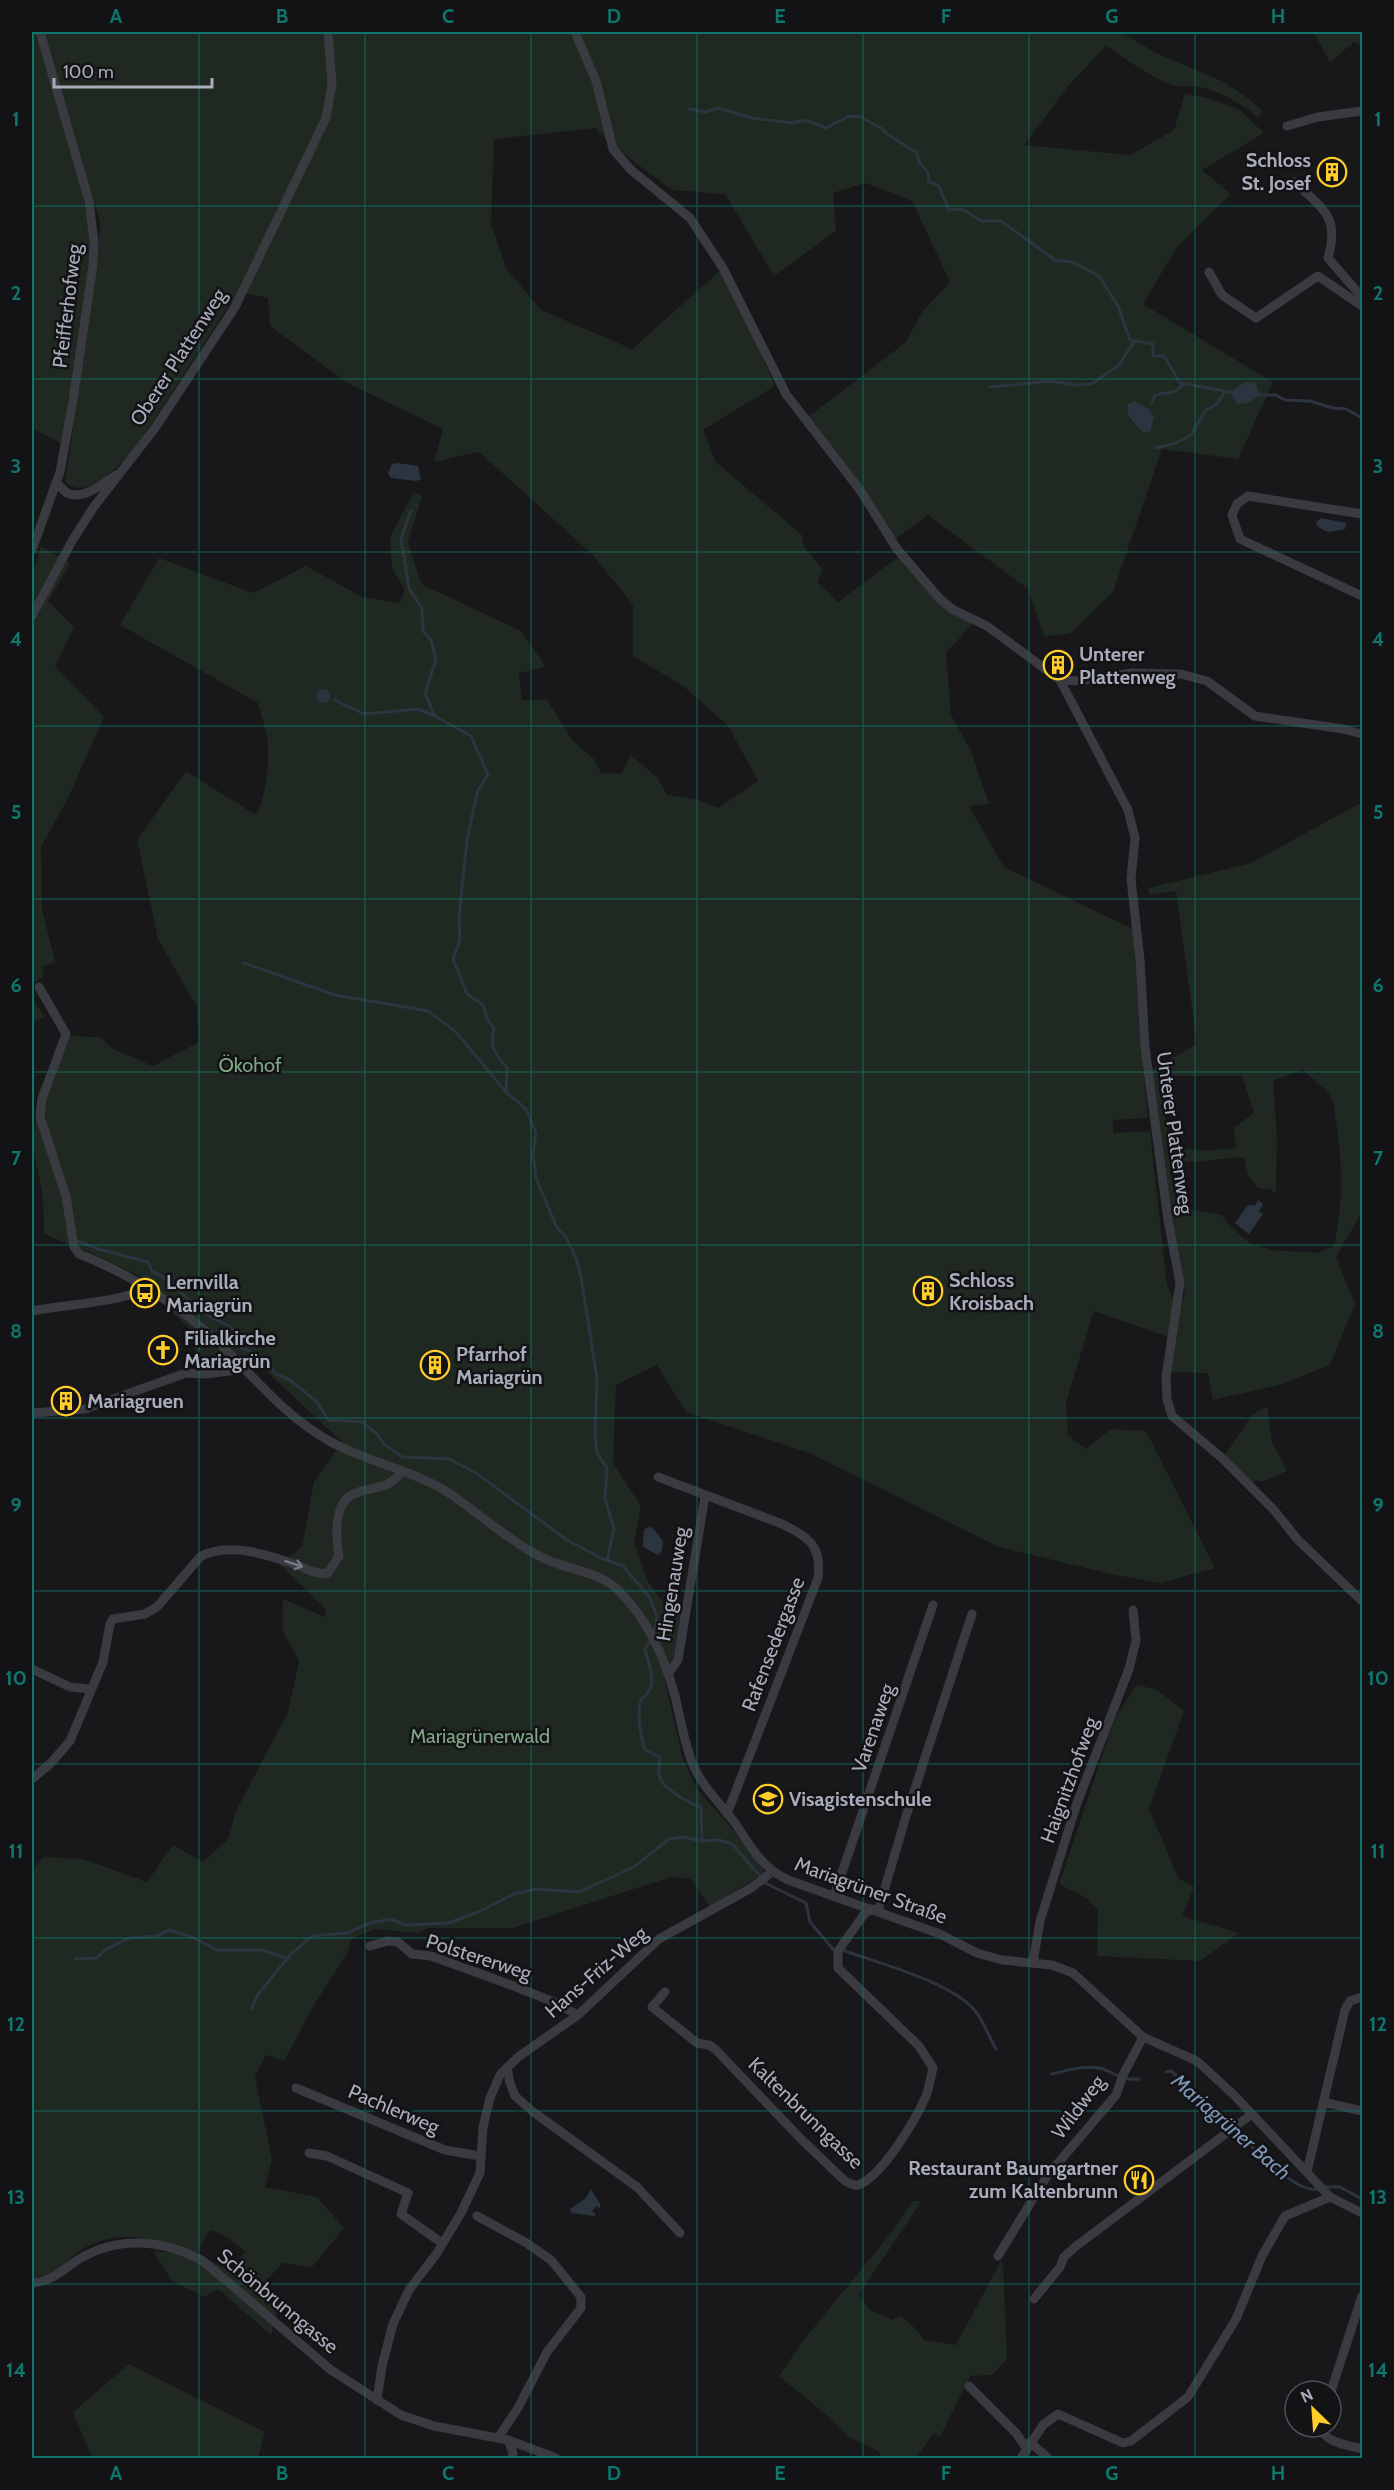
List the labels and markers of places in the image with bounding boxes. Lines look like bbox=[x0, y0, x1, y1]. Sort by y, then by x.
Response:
place label: Schloss St. Josef bbox=[1242, 148, 1311, 195]
building icon: Schloss St. Josef bbox=[1316, 156, 1348, 188]
place label: Unterer Plattenweg bbox=[1079, 642, 1176, 689]
building icon: Unterer Plattenweg bbox=[1042, 649, 1074, 681]
place label: Schloss Kroisbach bbox=[949, 1268, 1034, 1315]
place label: Lernvilla Mariagrün bbox=[166, 1270, 253, 1317]
building icon: Schloss Kroisbach bbox=[912, 1275, 944, 1307]
bus stop icon: Lernvilla Mariagrün bbox=[129, 1277, 161, 1309]
place label: Filialkirche Mariagrün bbox=[184, 1326, 276, 1373]
church icon: Filialkirche Mariagrün bbox=[147, 1334, 179, 1366]
place label: Pfarrhof Mariagrün bbox=[456, 1342, 543, 1389]
building icon: Pfarrhof Mariagrün bbox=[419, 1349, 451, 1381]
building icon: Mariagruen bbox=[50, 1385, 82, 1417]
place label: Mariagruen bbox=[87, 1389, 184, 1413]
school or university icon: Visagistenschule bbox=[752, 1783, 784, 1815]
place label: Visagistenschule bbox=[789, 1787, 931, 1811]
place label: Restaurant Baumgartner zum Kaltenbrunn bbox=[908, 2156, 1118, 2203]
restaurant icon: Restaurant Baumgartner zum Kaltenbrunn bbox=[1123, 2164, 1155, 2196]

